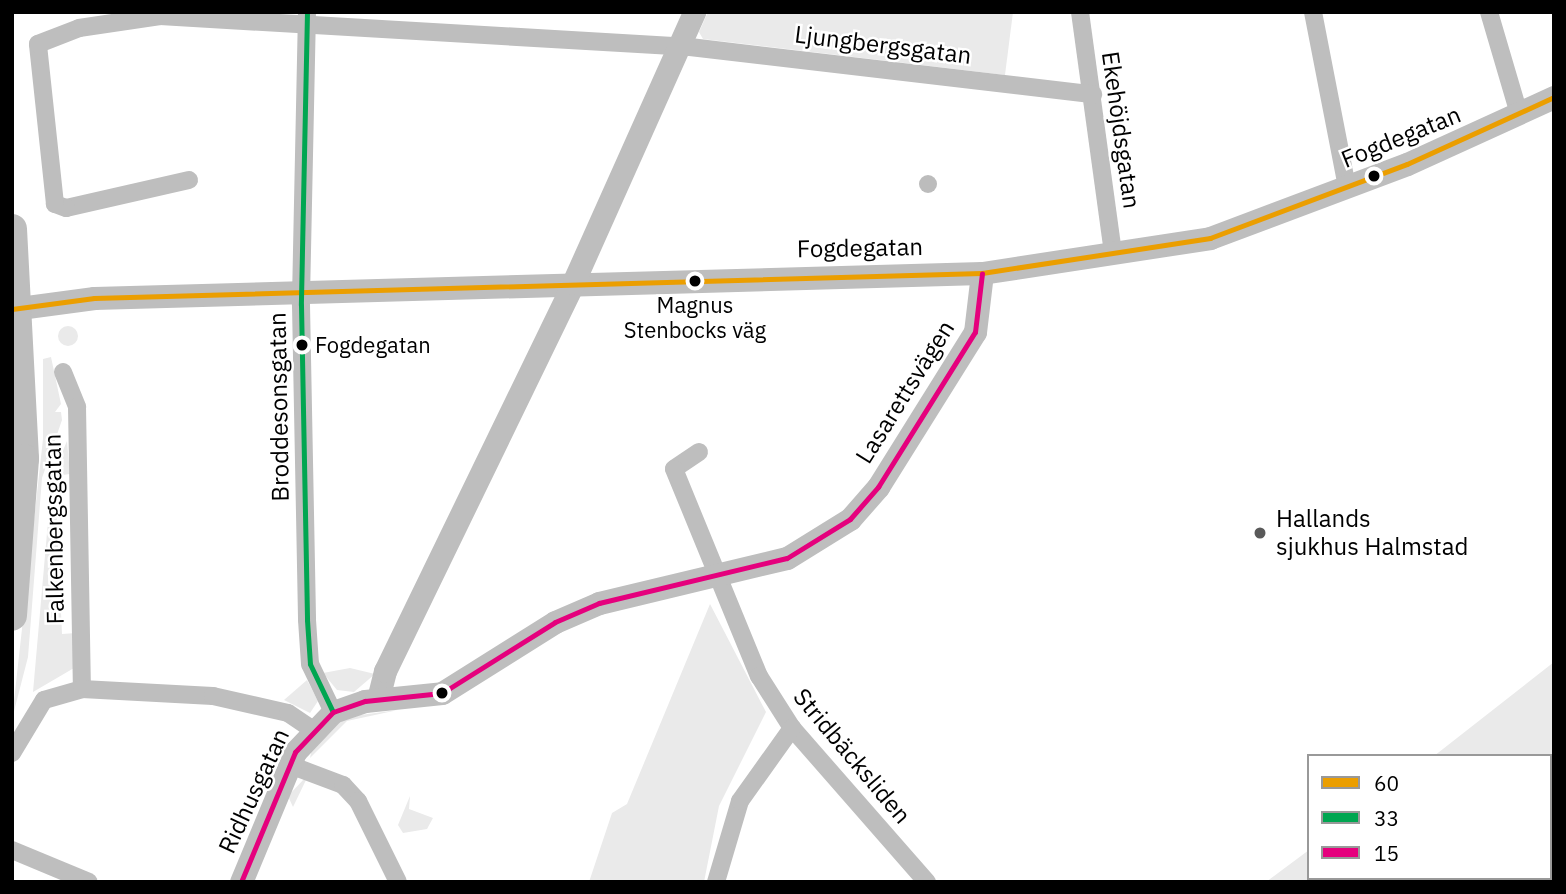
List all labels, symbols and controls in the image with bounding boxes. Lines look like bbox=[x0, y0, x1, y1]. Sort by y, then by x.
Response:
street label: Ljungbergsgatan bbox=[793, 20, 973, 70]
street label: Ekehöjdsgatan bbox=[1096, 50, 1146, 210]
street label: Fogdegatan bbox=[1337, 100, 1465, 174]
unlabelled marker bbox=[1367, 169, 1381, 183]
street label: Fogdegatan bbox=[797, 233, 923, 263]
marker: Magnus Stenbocks väg bbox=[688, 274, 702, 288]
place label: Magnus Stenbocks väg bbox=[624, 291, 766, 342]
street label: Broddesonsgatan bbox=[263, 312, 295, 502]
street label: Lasarettsvägen bbox=[850, 315, 960, 469]
place label: Fogdegatan bbox=[315, 332, 431, 358]
marker: Fogdegatan bbox=[295, 338, 309, 352]
street label: Falkenbergsgatan bbox=[38, 433, 70, 625]
place label: Hallands sjukhus Halmstad bbox=[1276, 505, 1469, 561]
marker: Hallands sjukhus Halmstad bbox=[1250, 523, 1270, 543]
street label: Stridbäcksliden bbox=[787, 683, 917, 829]
unlabelled marker bbox=[435, 686, 449, 700]
street label: Ridhusgatan bbox=[213, 724, 295, 858]
legend bbox=[1307, 754, 1552, 880]
text: 60 bbox=[1374, 769, 1399, 797]
text: 33 bbox=[1374, 804, 1399, 832]
text: 15 bbox=[1374, 839, 1399, 867]

